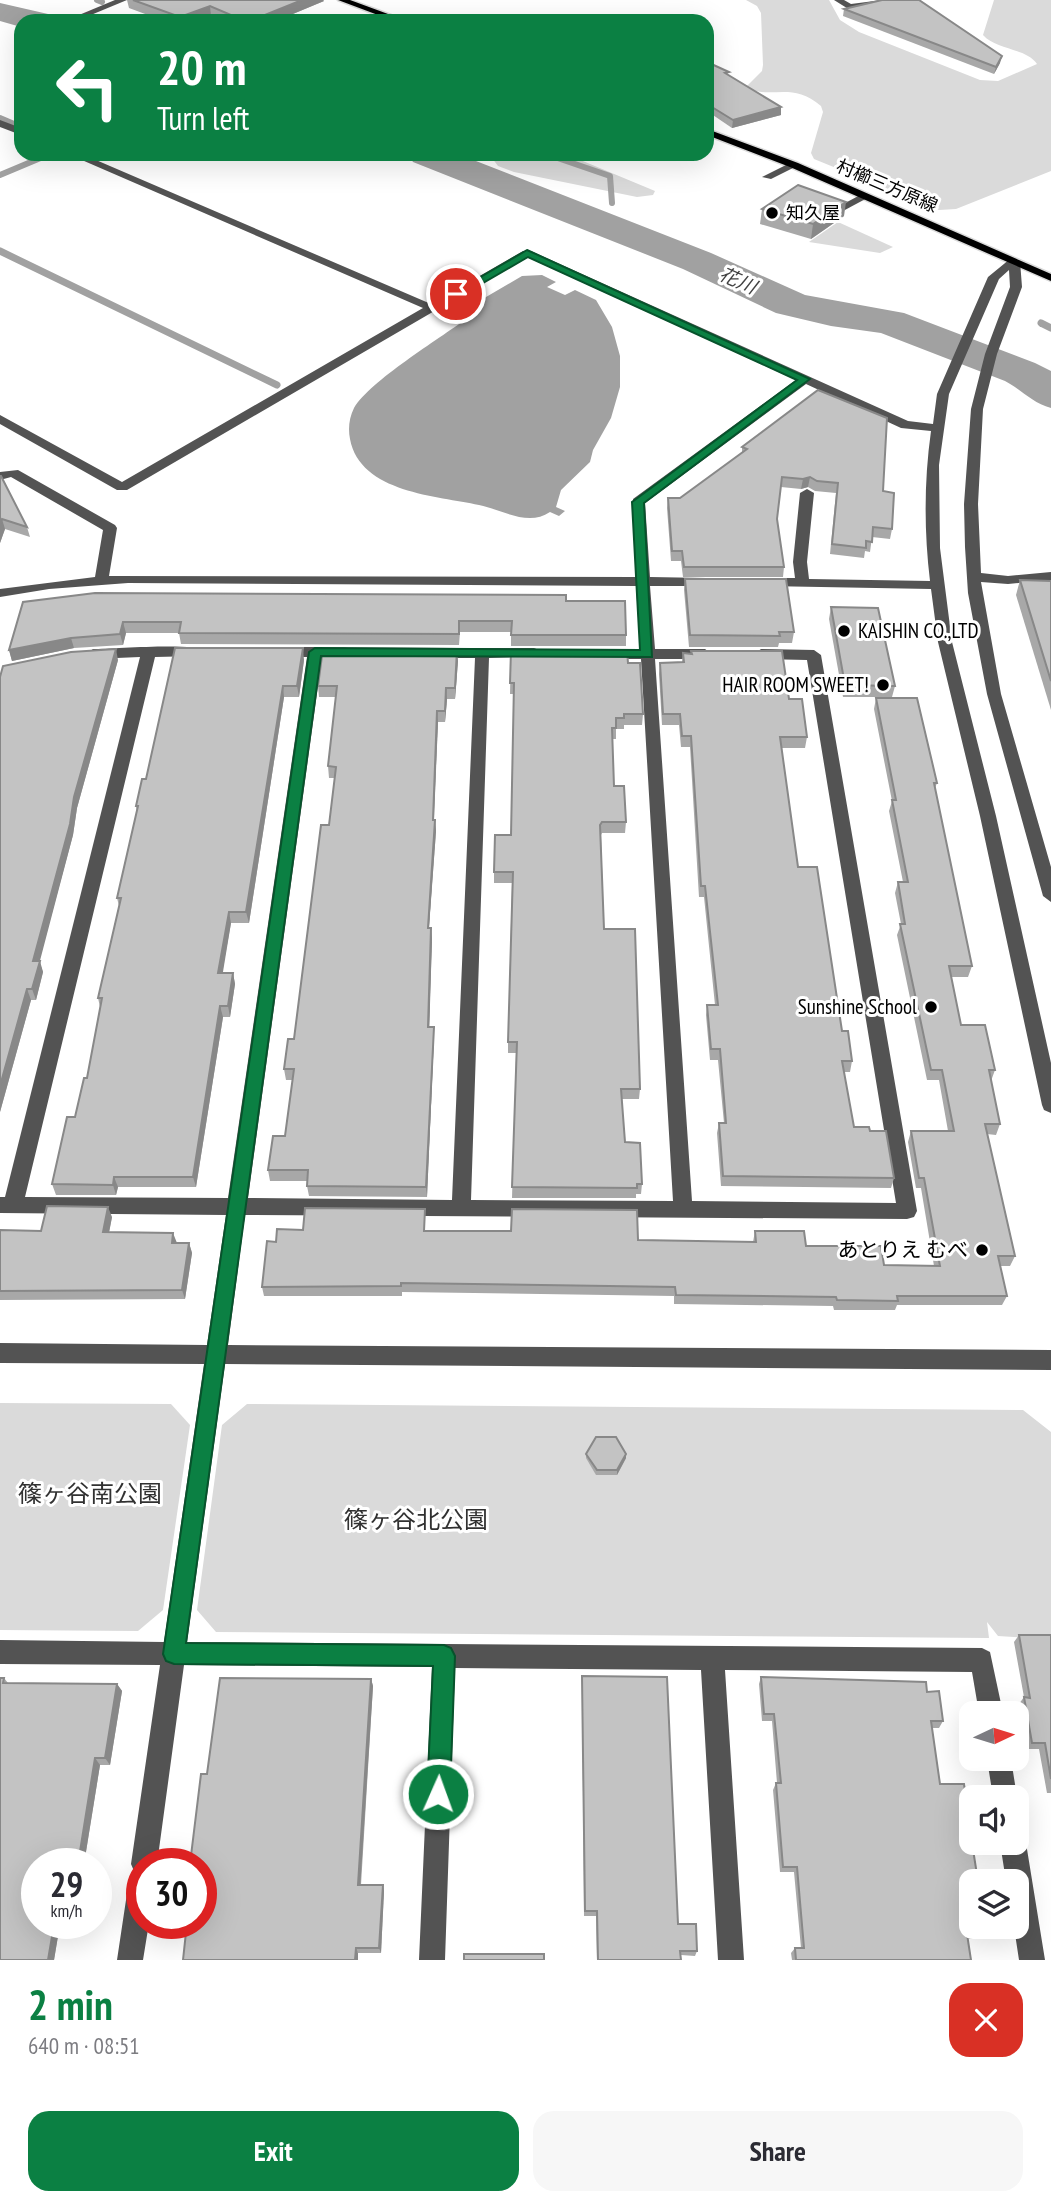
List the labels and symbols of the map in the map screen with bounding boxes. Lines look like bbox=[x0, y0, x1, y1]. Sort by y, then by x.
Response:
street label: 村櫛三方原線 bbox=[833, 154, 941, 217]
place label: 知久屋 bbox=[786, 201, 840, 224]
marker: 知久屋 bbox=[764, 205, 780, 221]
water label: 花川 bbox=[716, 261, 762, 300]
pin bbox=[426, 264, 486, 324]
place label: KAISHIN CO.,LTD bbox=[858, 617, 979, 644]
marker: KAISHIN CO.,LTD bbox=[836, 623, 852, 639]
place label: HAIR ROOM SWEET! bbox=[722, 671, 869, 698]
marker: HAIR ROOM SWEET! bbox=[875, 677, 891, 693]
place label: Sunshine School bbox=[798, 993, 917, 1020]
marker: Sunshine School bbox=[923, 999, 939, 1015]
place label: あとりえ むべ bbox=[838, 1236, 968, 1263]
marker: あとりえ むべ bbox=[974, 1242, 990, 1258]
park label: 篠ヶ谷南公園 bbox=[18, 1478, 162, 1509]
park label: 篠ヶ谷北公園 bbox=[344, 1504, 488, 1535]
north arrow bbox=[959, 1701, 1029, 1771]
position arrow bbox=[401, 1757, 475, 1831]
speed limit sign: 30 bbox=[126, 1848, 217, 1939]

